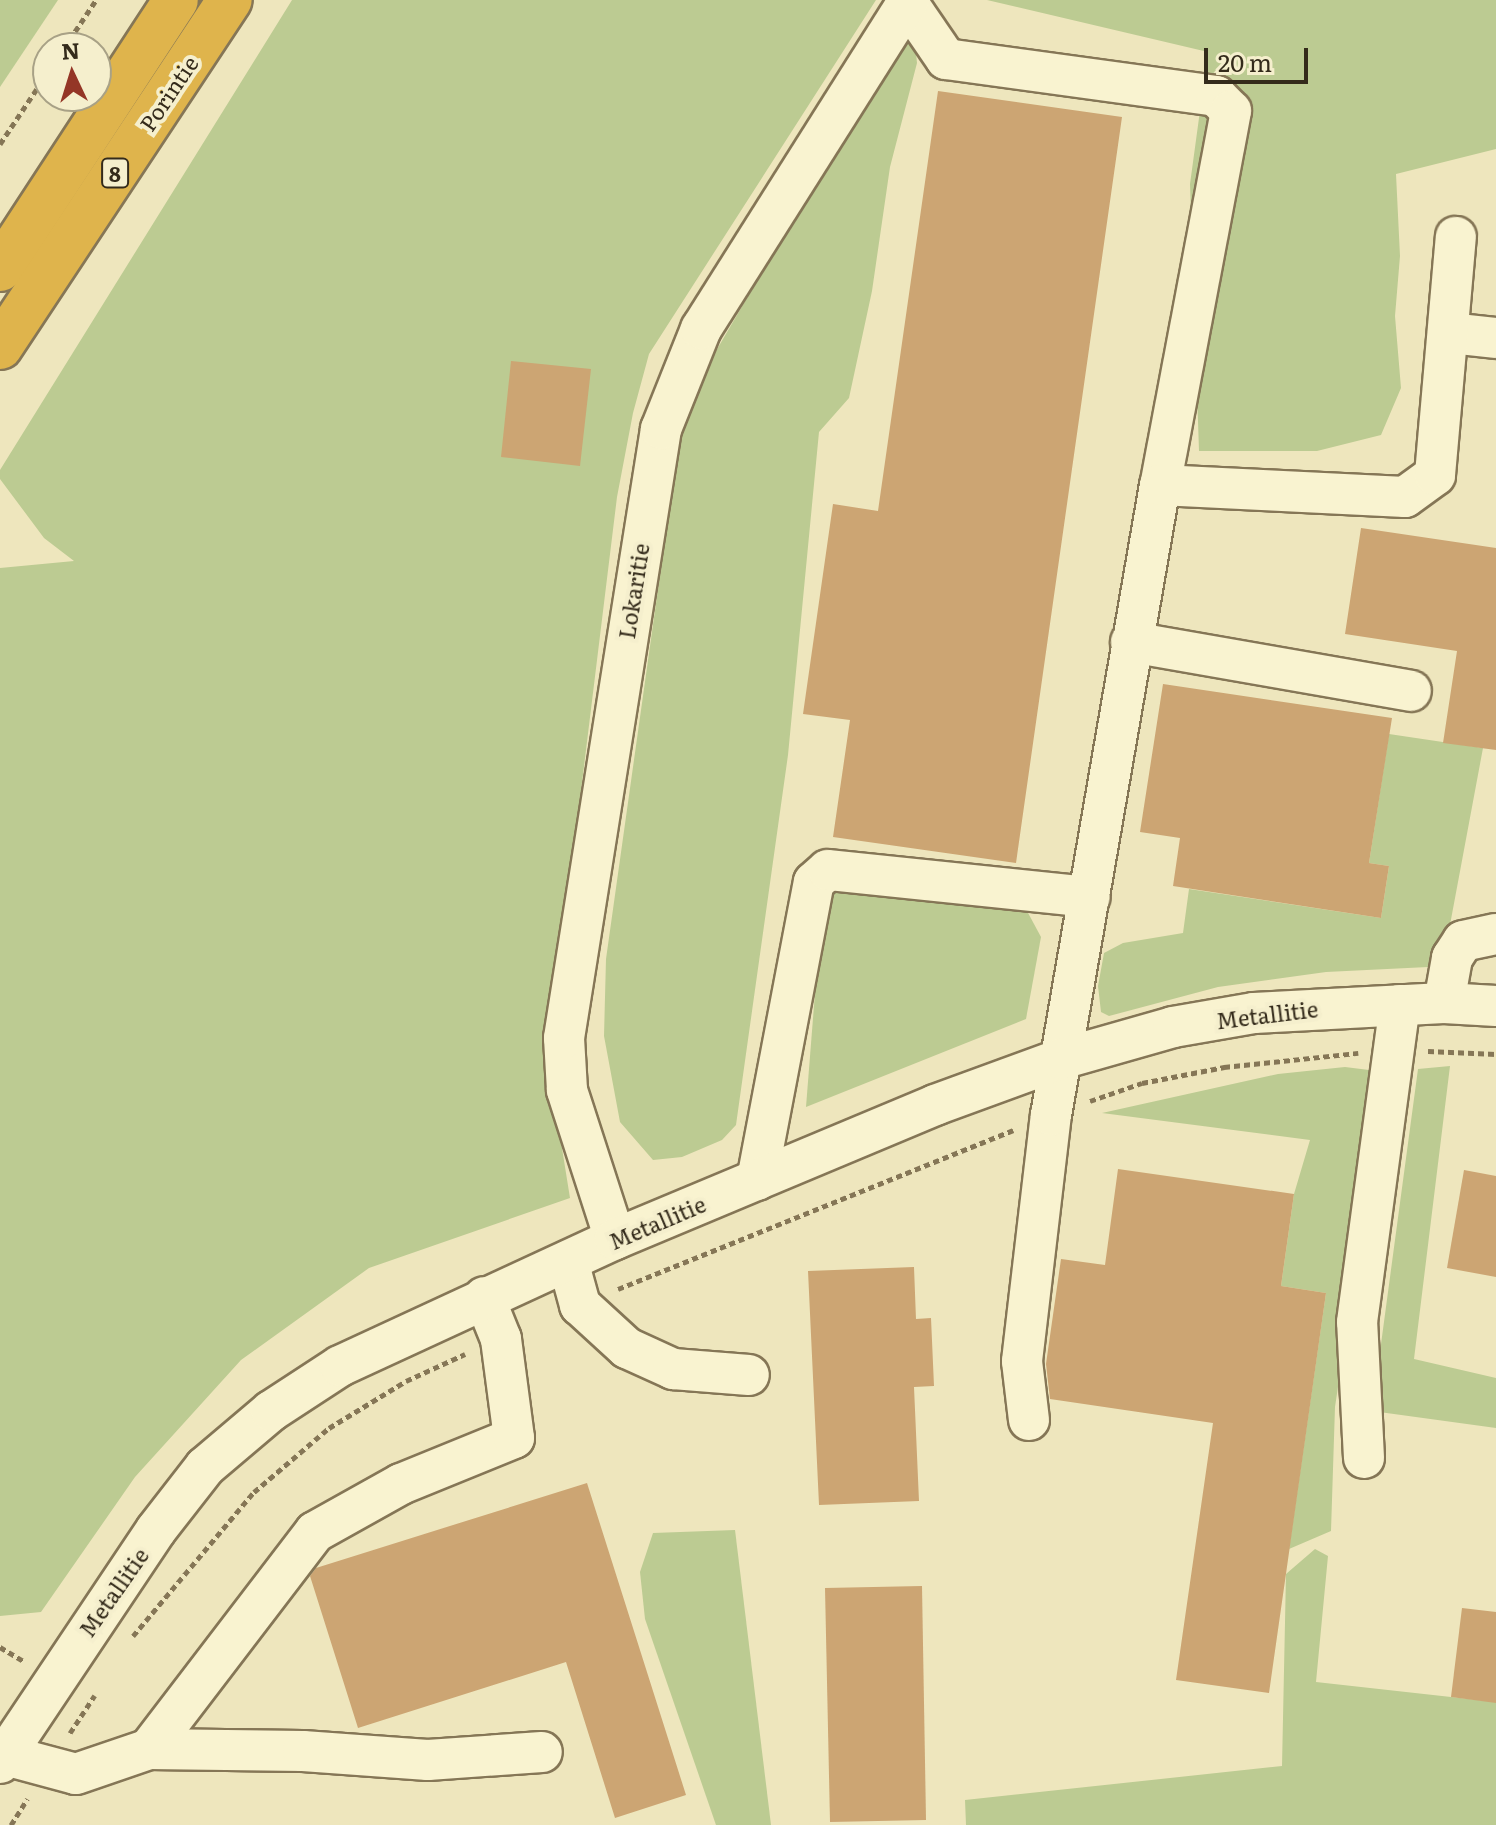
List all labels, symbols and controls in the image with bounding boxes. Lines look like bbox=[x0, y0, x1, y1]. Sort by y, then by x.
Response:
north arrow bbox=[32, 32, 112, 112]
text: N bbox=[60, 32, 81, 67]
scale bar bbox=[1208, 32, 1312, 82]
text: 20 m bbox=[1218, 44, 1272, 79]
street label: Porintie bbox=[133, 50, 203, 136]
road number: 8 bbox=[101, 157, 129, 189]
street label: Lokaritie bbox=[612, 541, 654, 641]
street label: Metallitie bbox=[1215, 995, 1319, 1033]
street label: Metallitie bbox=[605, 1190, 709, 1254]
street label: Metallitie bbox=[73, 1543, 153, 1641]

